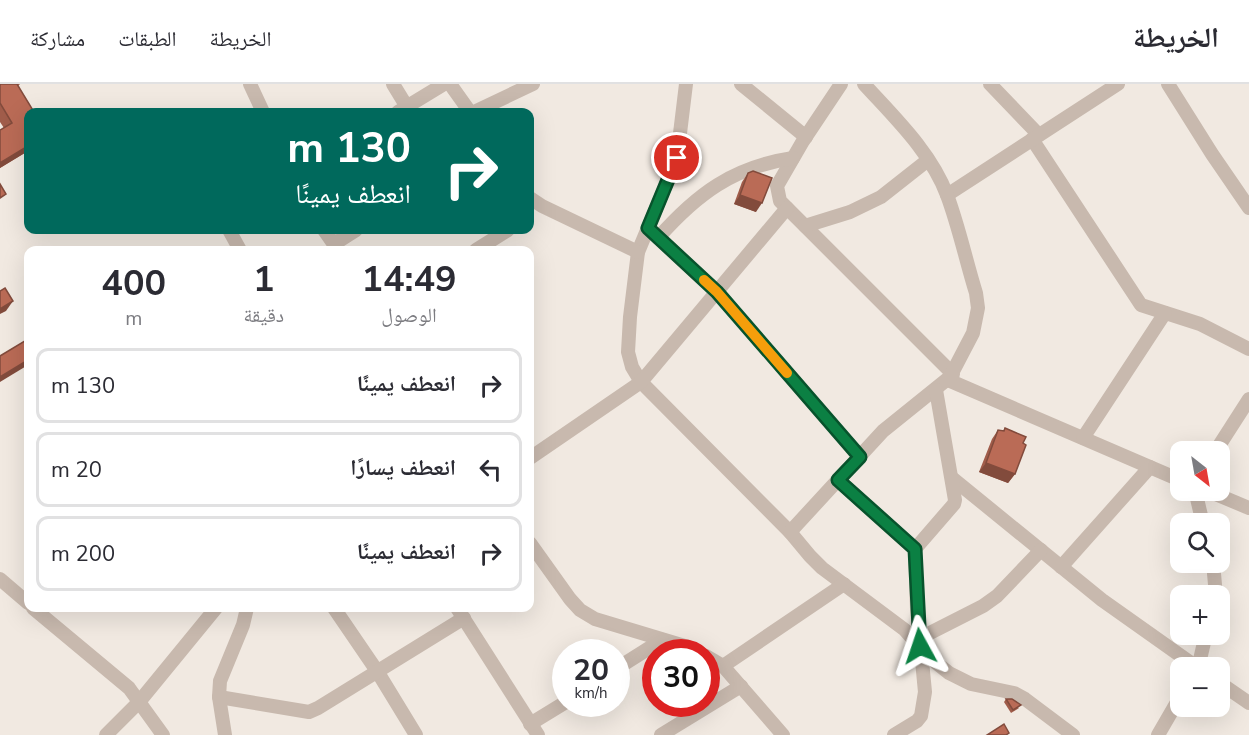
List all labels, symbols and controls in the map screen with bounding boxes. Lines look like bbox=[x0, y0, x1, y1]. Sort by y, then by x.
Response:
text: الخريطة bbox=[1133, 19, 1219, 57]
text: مشاركة bbox=[30, 25, 85, 53]
text: الطبقات bbox=[118, 25, 177, 53]
text: الخريطة bbox=[210, 25, 271, 53]
text: 130 m bbox=[287, 120, 411, 177]
icon: right bbox=[432, 132, 510, 210]
pin bbox=[651, 132, 702, 183]
icon: arrive bbox=[660, 141, 693, 174]
text: انعطف يمينًا bbox=[295, 176, 411, 213]
text: 1 bbox=[253, 255, 275, 304]
text: 14:49 bbox=[361, 255, 457, 304]
text: 400 bbox=[101, 259, 166, 308]
text: دقيقة bbox=[243, 302, 284, 329]
text: الوصول bbox=[381, 302, 437, 329]
text: m bbox=[125, 305, 142, 332]
text: انعطف يمينًا bbox=[357, 369, 456, 399]
icon: right bbox=[474, 369, 507, 402]
text: 130 m bbox=[51, 371, 115, 401]
north arrow bbox=[1170, 441, 1230, 501]
map controls bbox=[1170, 441, 1230, 717]
text: انعطف يسارًا bbox=[350, 453, 456, 483]
icon: left bbox=[474, 453, 507, 486]
text: 20 m bbox=[51, 455, 102, 485]
button: search bbox=[1170, 513, 1230, 573]
text: انعطف يمينًا bbox=[357, 537, 456, 567]
icon: right bbox=[474, 537, 507, 570]
text: 200 m bbox=[51, 539, 115, 569]
button: + bbox=[1170, 585, 1230, 645]
position arrow bbox=[888, 614, 952, 678]
speed limit sign: 30 bbox=[642, 639, 720, 717]
text: 20 bbox=[573, 650, 609, 691]
button: − bbox=[1170, 657, 1230, 717]
text: km/h bbox=[574, 683, 608, 703]

